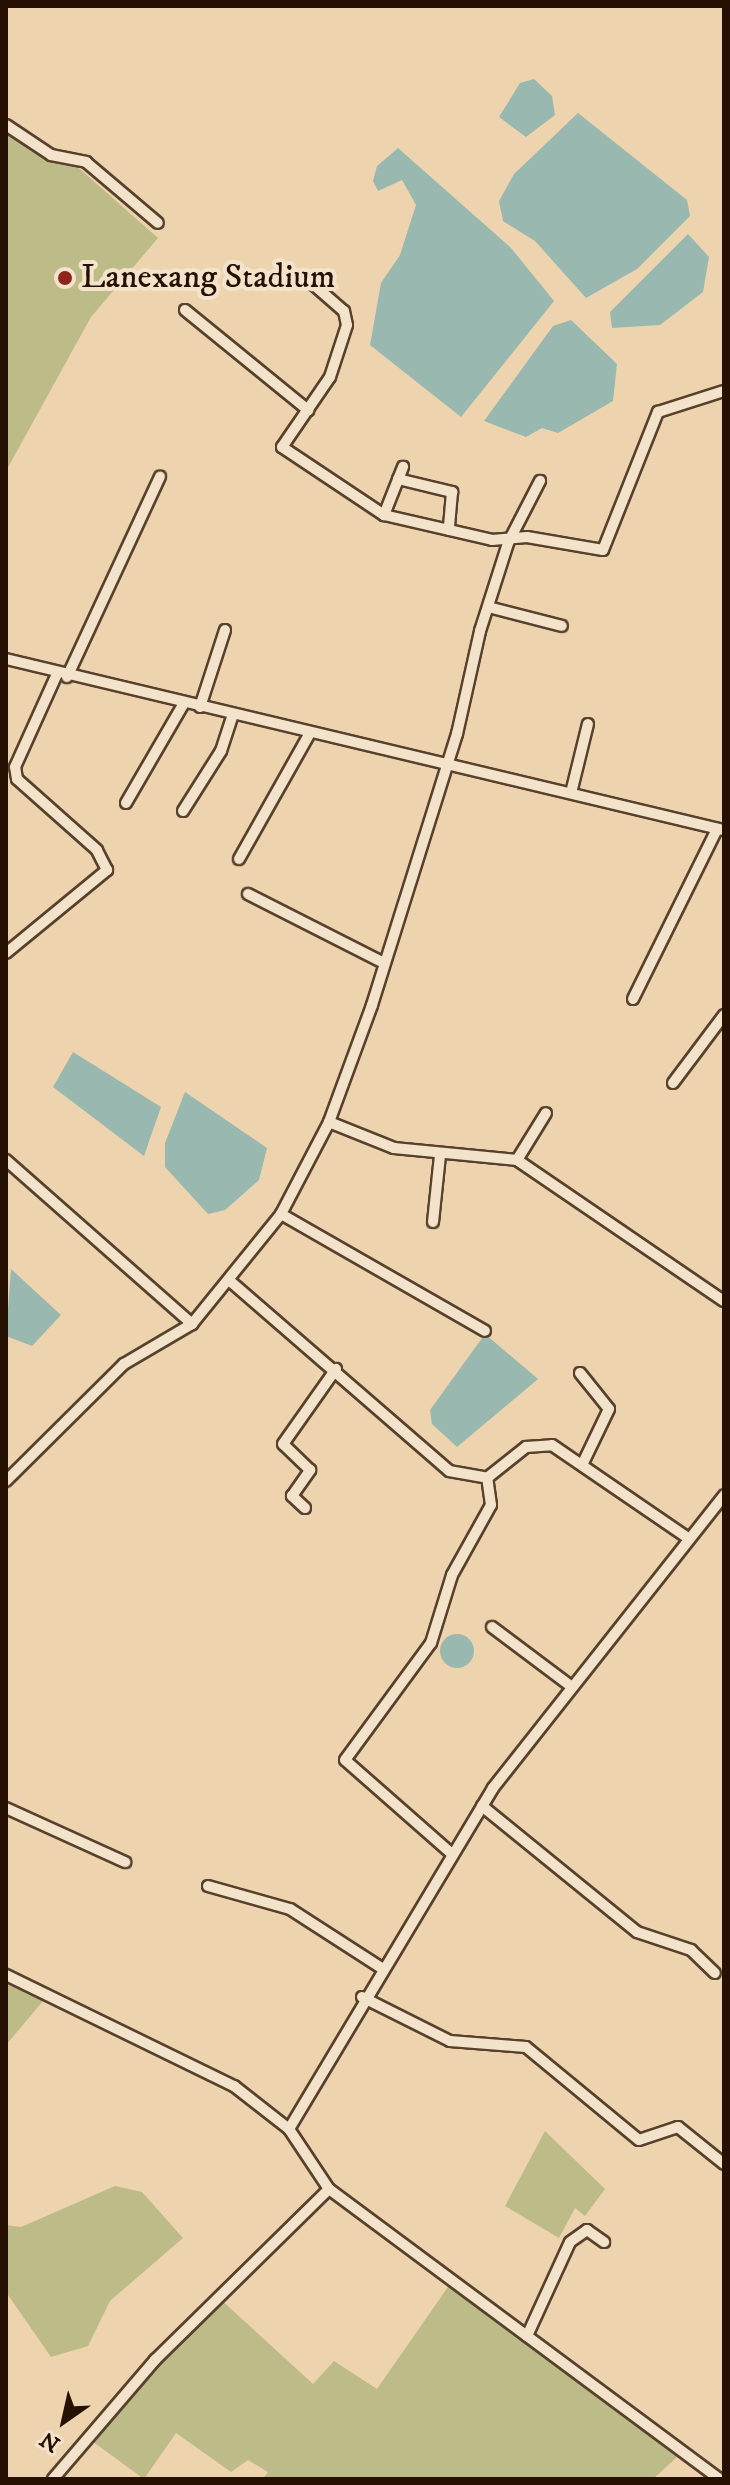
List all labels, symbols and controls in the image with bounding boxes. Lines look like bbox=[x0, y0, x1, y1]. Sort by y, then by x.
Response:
place label: Lanexang Stadium bbox=[81, 258, 335, 298]
marker: Lanexang Stadium bbox=[56, 269, 74, 287]
north arrow bbox=[24, 2381, 104, 2461]
text: N bbox=[35, 2425, 65, 2458]

